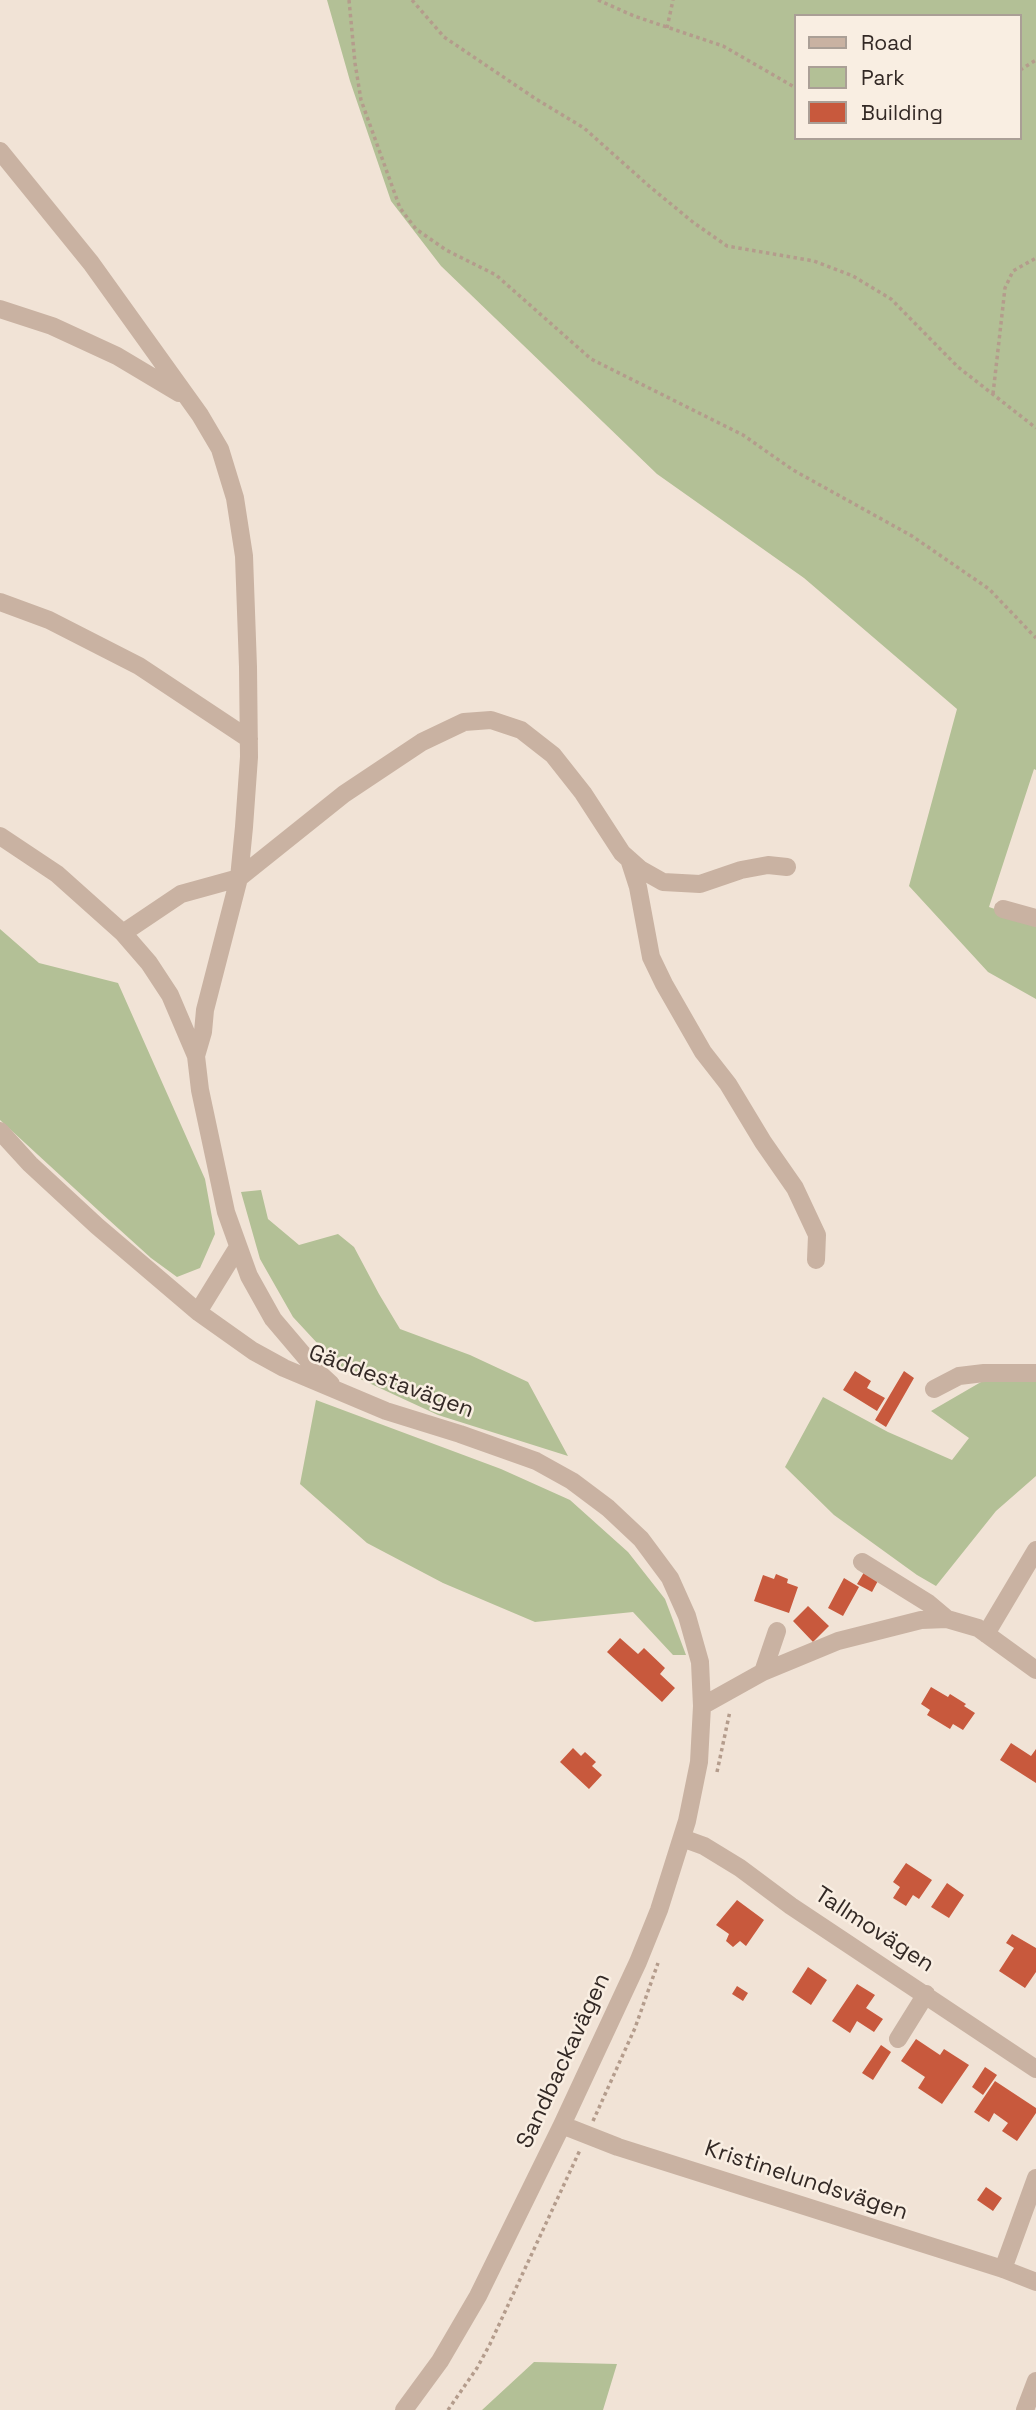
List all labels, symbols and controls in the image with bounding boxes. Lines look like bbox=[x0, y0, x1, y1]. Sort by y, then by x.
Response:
legend bbox=[794, 14, 1022, 140]
text: Road bbox=[861, 29, 913, 56]
text: Park bbox=[861, 64, 905, 91]
text: Building bbox=[861, 99, 943, 126]
street label: Gäddestavägen bbox=[305, 1339, 477, 1425]
street label: Tallmovägen bbox=[809, 1881, 939, 1979]
street label: Sandbackavägen bbox=[511, 1969, 617, 2153]
street label: Kristinelundsvägen bbox=[701, 2135, 911, 2227]

